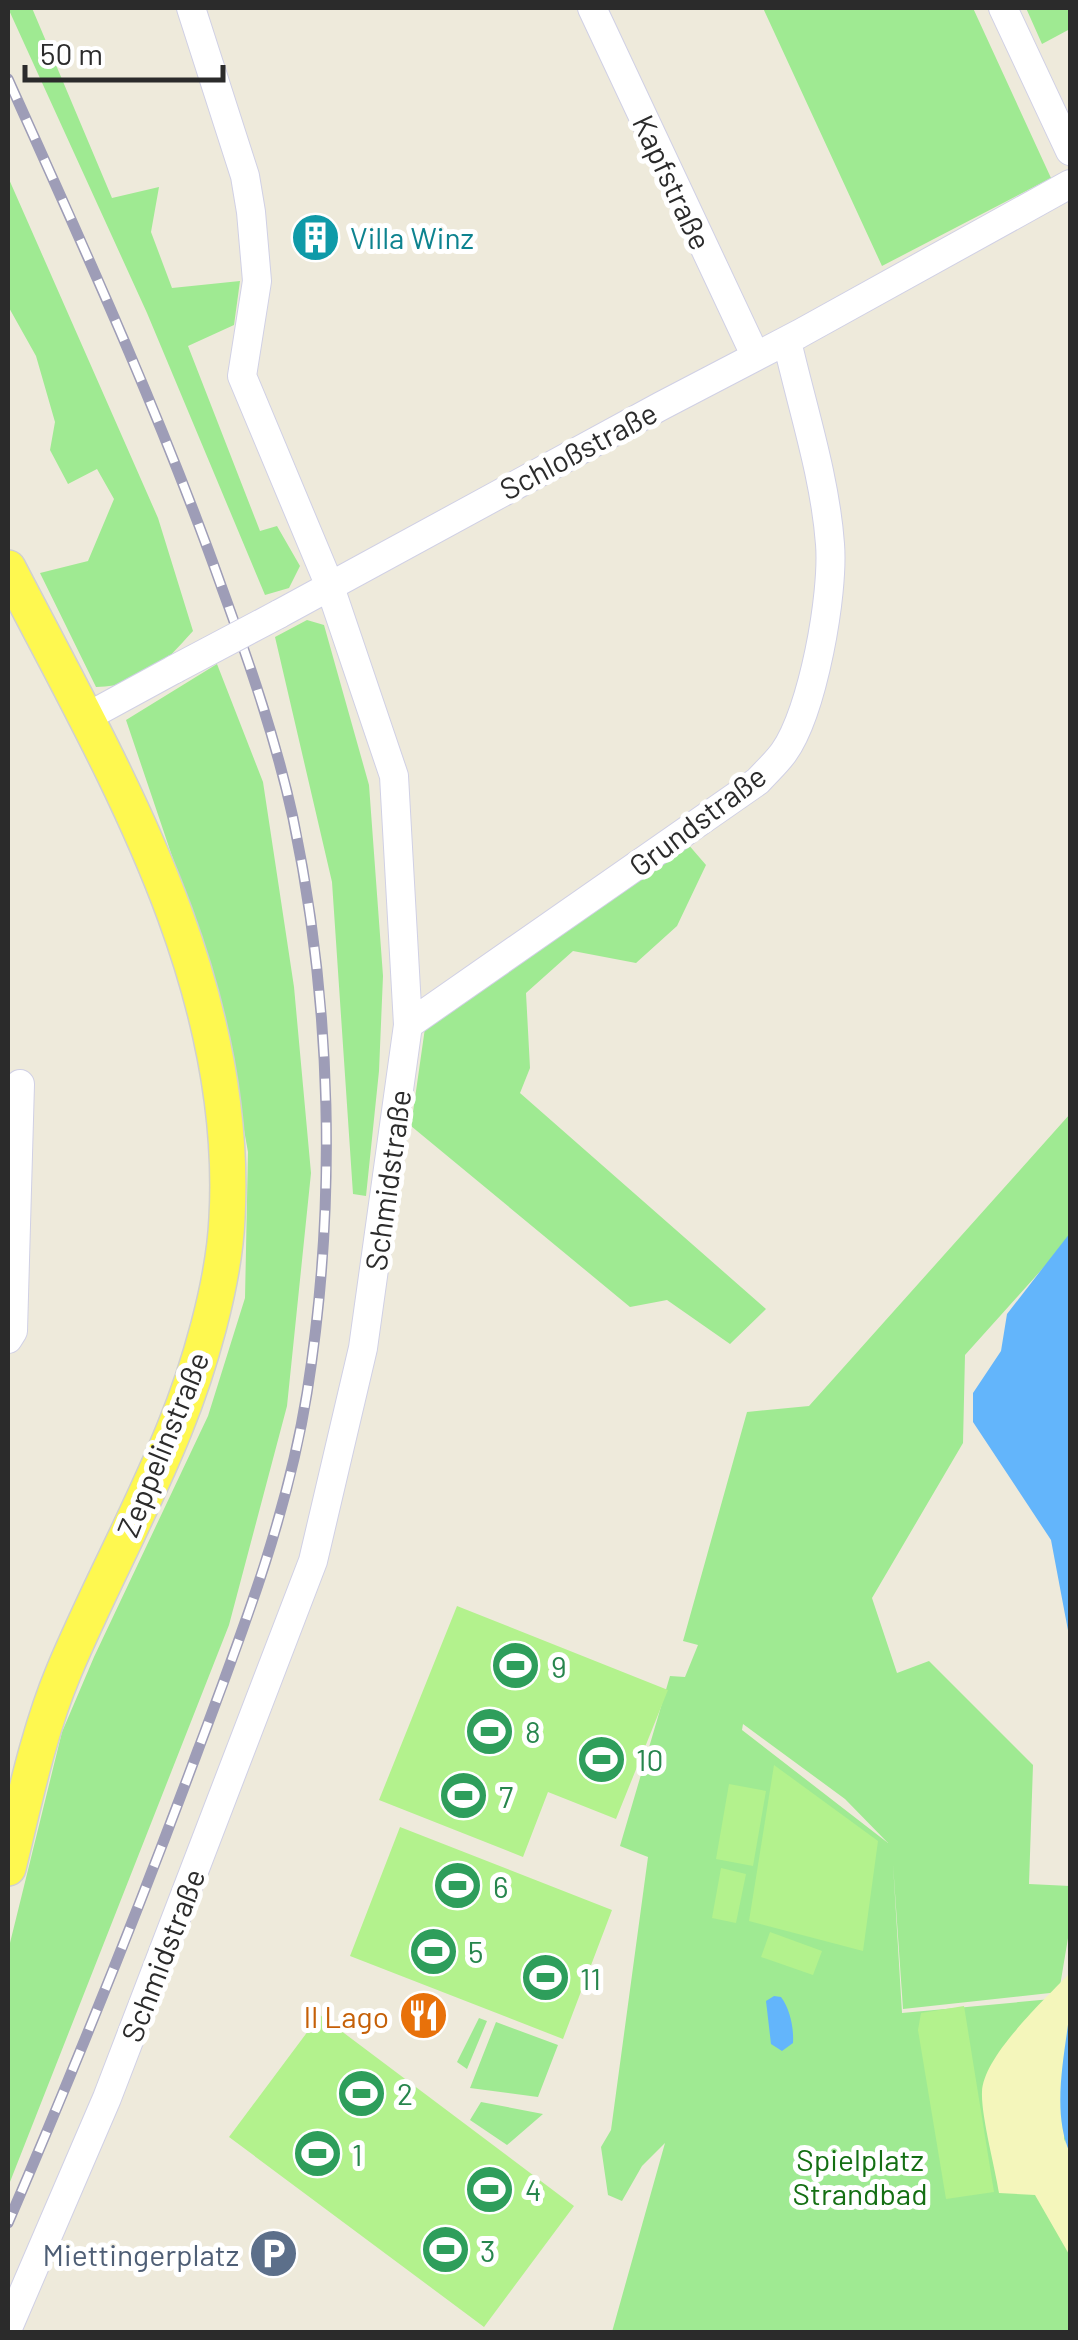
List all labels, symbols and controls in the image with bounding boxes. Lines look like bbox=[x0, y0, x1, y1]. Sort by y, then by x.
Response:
scale bar bbox=[25, 20, 222, 82]
text: 50 m bbox=[40, 35, 103, 71]
street label: Kapfstraße bbox=[626, 109, 720, 255]
building icon: Villa Winz bbox=[289, 211, 341, 263]
place label: Villa Winz bbox=[350, 219, 474, 255]
street label: Schloßstraße bbox=[493, 394, 663, 506]
street label: Grundstraße bbox=[621, 757, 773, 883]
street label: Schmidstraße bbox=[356, 1087, 418, 1273]
street label: Zeppelinstraße bbox=[109, 1346, 215, 1542]
sports icon: 9 bbox=[490, 1640, 542, 1692]
place label: 9 bbox=[551, 1648, 567, 1684]
sports icon: 8 bbox=[464, 1705, 516, 1757]
place label: 8 bbox=[525, 1713, 541, 1749]
sports icon: 10 bbox=[575, 1733, 627, 1785]
place label: 10 bbox=[636, 1741, 663, 1777]
sports icon: 7 bbox=[438, 1770, 490, 1822]
place label: 7 bbox=[499, 1778, 513, 1814]
sports icon: 6 bbox=[432, 1860, 484, 1912]
street label: Schmidstraße bbox=[113, 1863, 211, 2047]
place label: 6 bbox=[493, 1868, 508, 1904]
sports icon: 5 bbox=[407, 1925, 459, 1977]
place label: 5 bbox=[468, 1933, 483, 1969]
sports icon: 11 bbox=[519, 1952, 571, 2004]
place label: 11 bbox=[580, 1960, 601, 1996]
restaurant icon: Il Lago bbox=[398, 1990, 450, 2042]
place label: Il Lago bbox=[304, 1998, 389, 2034]
sports icon: 2 bbox=[336, 2067, 388, 2119]
place label: 2 bbox=[397, 2075, 413, 2111]
sports icon: 1 bbox=[291, 2128, 343, 2180]
place label: 1 bbox=[352, 2136, 363, 2172]
park label: Spielplatz Strandbad bbox=[792, 2141, 928, 2211]
sports icon: 4 bbox=[464, 2163, 516, 2215]
place label: 4 bbox=[525, 2171, 542, 2207]
sports icon: 3 bbox=[419, 2224, 471, 2276]
parking icon: Miettingerplatz bbox=[248, 2228, 300, 2280]
place label: 3 bbox=[480, 2232, 495, 2268]
place label: Miettingerplatz bbox=[43, 2236, 239, 2272]

